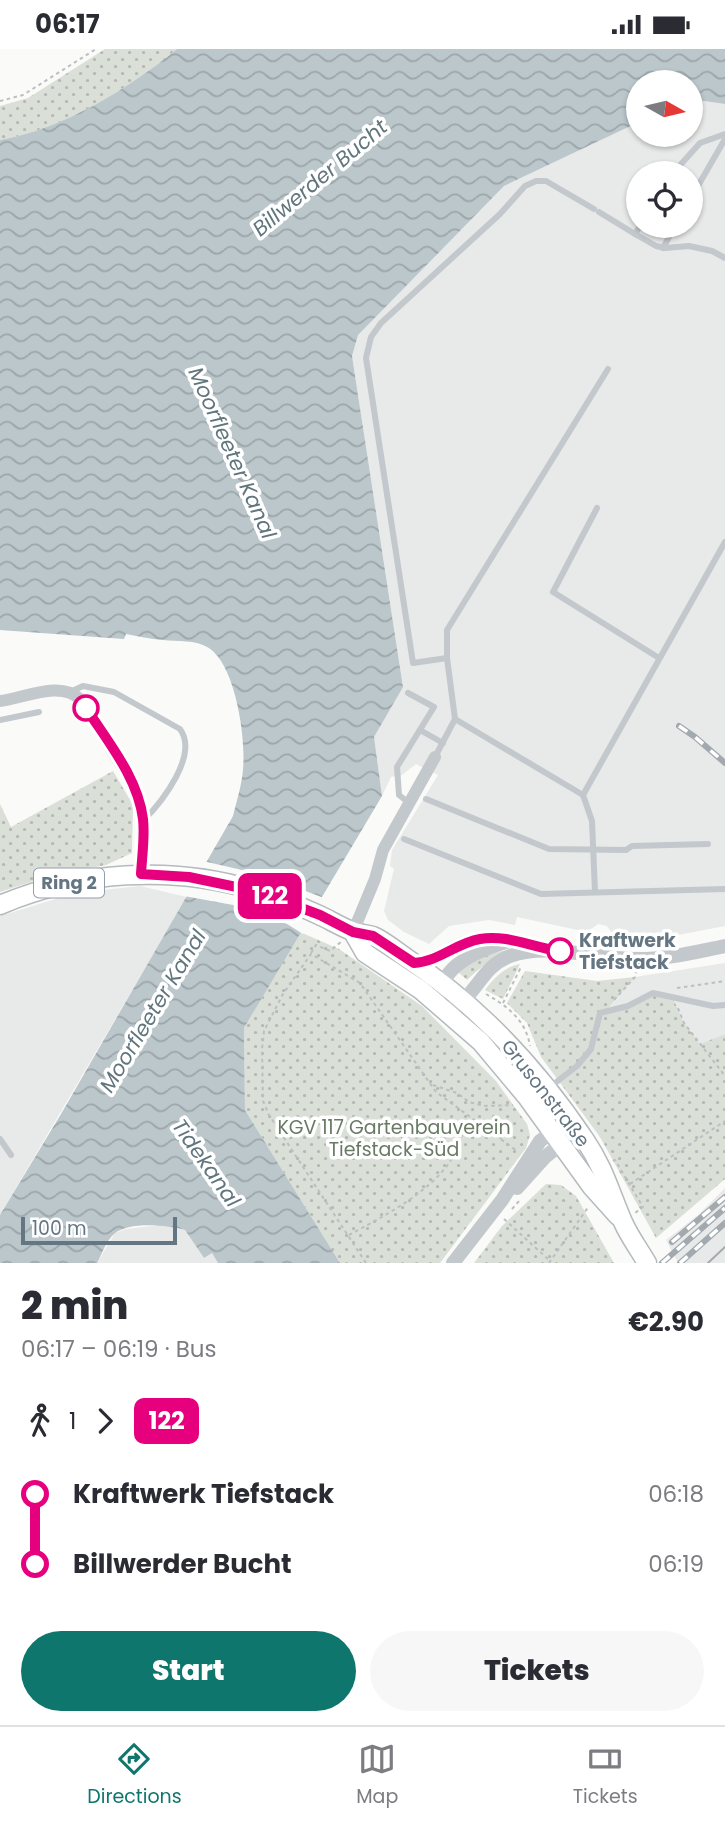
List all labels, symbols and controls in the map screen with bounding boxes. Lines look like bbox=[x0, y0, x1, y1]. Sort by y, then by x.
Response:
text: 06:17 bbox=[35, 6, 100, 42]
north arrow bbox=[626, 70, 704, 147]
map controls bbox=[626, 70, 703, 238]
water label: Billwerder Bucht bbox=[246, 112, 394, 243]
button: locate bbox=[626, 161, 703, 238]
water label: Moorfleeter Kanal bbox=[182, 362, 284, 544]
unlabelled marker bbox=[73, 695, 99, 721]
road number: Ring 2 bbox=[34, 869, 104, 897]
line badge: 122 bbox=[230, 873, 310, 919]
text: 122 bbox=[252, 879, 288, 912]
water label: Moorfleeter Kanal bbox=[92, 923, 213, 1098]
place label: Kraftwerk Tiefstack bbox=[579, 927, 676, 976]
marker: Kraftwerk Tiefstack bbox=[547, 938, 573, 964]
street label: Grusonstraße bbox=[495, 1034, 596, 1153]
water label: Tidekanal bbox=[165, 1113, 248, 1213]
park label: KGV 117 Gartenbauverein Tiefstack-Süd bbox=[277, 1114, 511, 1163]
scale bar bbox=[21, 1214, 177, 1246]
text: 100 m bbox=[32, 1215, 87, 1242]
text: 2 min bbox=[21, 1279, 128, 1332]
text: €2.90 bbox=[628, 1304, 704, 1340]
text: 06:17 – 06:19 · Bus bbox=[21, 1333, 217, 1365]
icon: walk bbox=[21, 1402, 59, 1440]
icon: forward bbox=[86, 1402, 124, 1440]
text: 122 bbox=[148, 1404, 185, 1437]
text: 1 bbox=[69, 1405, 76, 1437]
text: Kraftwerk Tiefstack bbox=[73, 1476, 334, 1512]
text: 06:18 bbox=[648, 1478, 704, 1510]
text: Billwerder Bucht bbox=[73, 1546, 292, 1582]
text: 06:19 bbox=[648, 1548, 704, 1580]
button: Start bbox=[21, 1631, 356, 1711]
button: Tickets bbox=[370, 1631, 704, 1711]
tab: Directions bbox=[87, 1740, 182, 1811]
tab: Map bbox=[356, 1740, 398, 1811]
tab: Tickets bbox=[573, 1740, 638, 1811]

